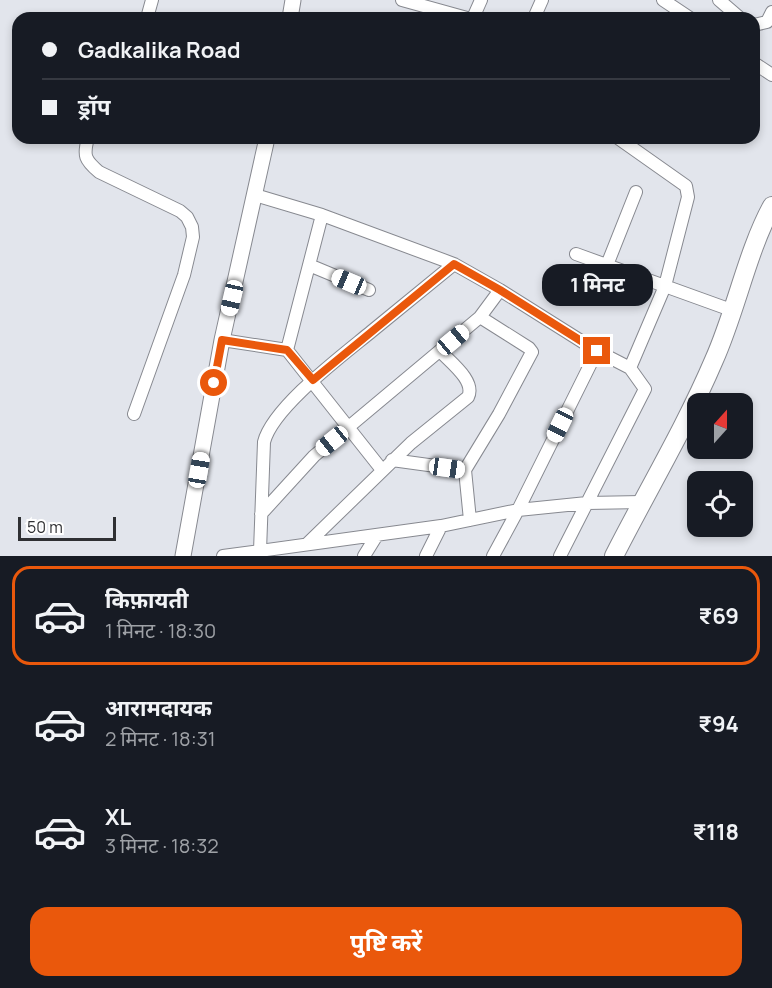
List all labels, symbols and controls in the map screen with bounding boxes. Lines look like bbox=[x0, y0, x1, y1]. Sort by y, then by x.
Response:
text: Gadkalika Road bbox=[78, 35, 240, 65]
text: ड्रॉप bbox=[78, 92, 111, 122]
callout: 1 मिनट bbox=[542, 264, 652, 306]
car bbox=[329, 267, 369, 297]
text: 1 मिनट bbox=[570, 271, 625, 298]
car bbox=[219, 278, 245, 318]
car bbox=[433, 322, 473, 358]
route end bbox=[583, 337, 610, 364]
route start bbox=[200, 369, 227, 396]
north arrow bbox=[687, 393, 753, 459]
map controls bbox=[687, 393, 753, 537]
car bbox=[544, 405, 576, 445]
car bbox=[312, 423, 352, 459]
car bbox=[187, 451, 211, 489]
car bbox=[428, 457, 466, 479]
button: locate bbox=[687, 471, 753, 537]
scale bar bbox=[18, 514, 116, 542]
text: 50 m bbox=[27, 516, 63, 538]
text: किफ़ायती bbox=[105, 585, 189, 615]
icon: car bbox=[33, 589, 87, 643]
text: ₹69 bbox=[699, 601, 739, 631]
text: 1 मिनट · 18:30 bbox=[105, 617, 216, 644]
text: आरामदायक bbox=[105, 693, 212, 723]
icon: car bbox=[33, 697, 87, 751]
text: ₹94 bbox=[698, 709, 739, 739]
text: 2 मिनट · 18:31 bbox=[105, 725, 216, 752]
text: XL bbox=[105, 802, 131, 832]
icon: car bbox=[33, 805, 87, 859]
text: ₹118 bbox=[693, 817, 739, 847]
text: 3 मिनट · 18:32 bbox=[105, 832, 219, 859]
button: पुष्टि करें bbox=[30, 907, 742, 976]

